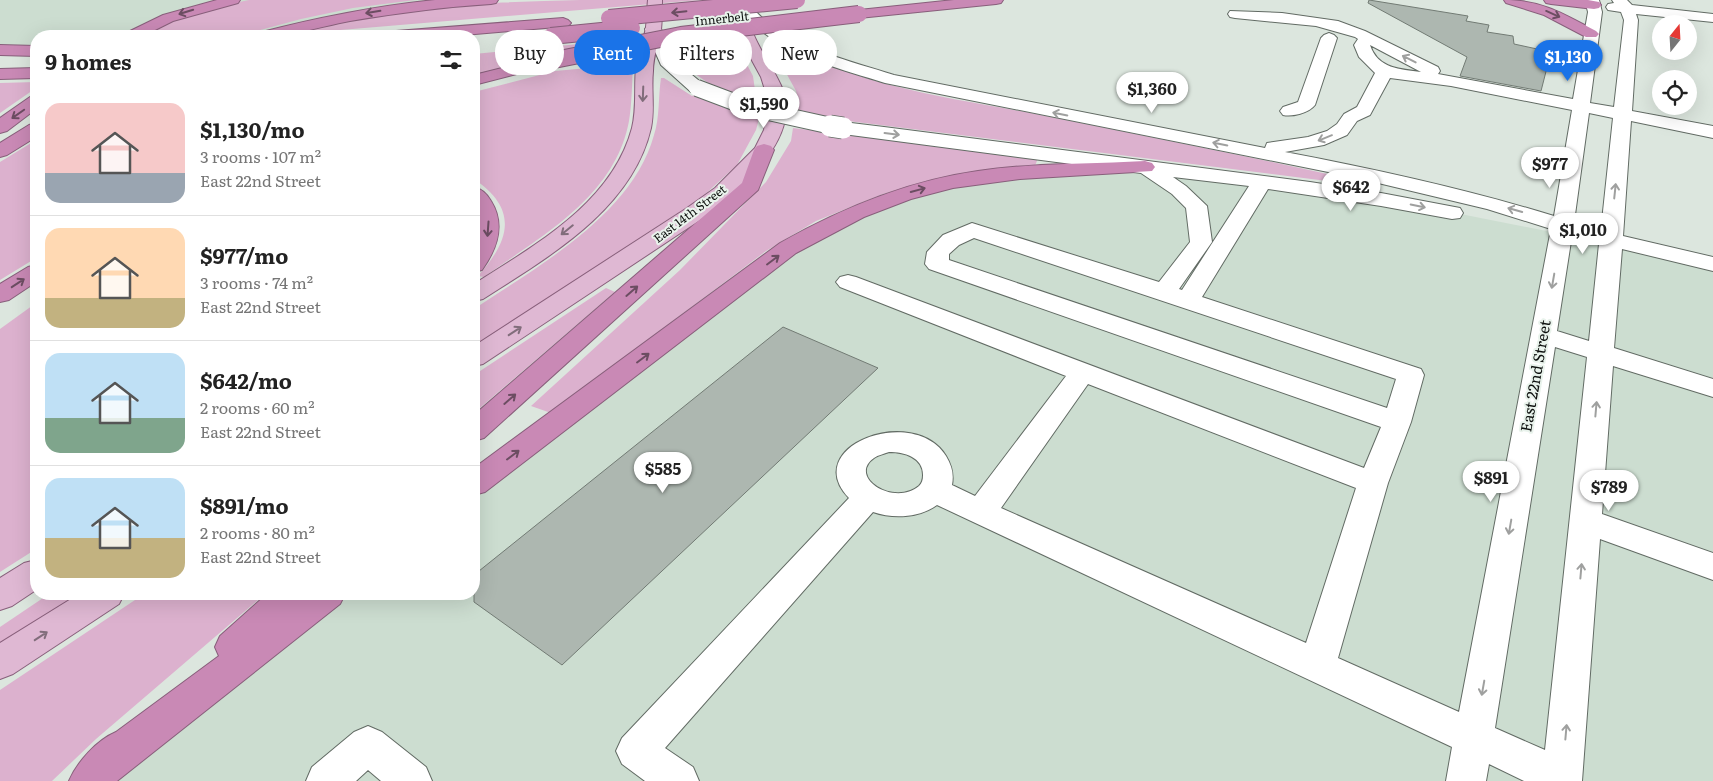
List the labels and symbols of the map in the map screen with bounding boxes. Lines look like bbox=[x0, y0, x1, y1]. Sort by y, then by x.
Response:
street label: Innerbelt bbox=[694, 6, 750, 30]
one-way arrow bbox=[671, 7, 687, 17]
one-way arrow bbox=[178, 8, 194, 17]
one-way arrow bbox=[365, 8, 381, 18]
one-way arrow bbox=[1545, 9, 1560, 19]
north arrow bbox=[1652, 15, 1698, 60]
pin: $1,130 bbox=[1527, 39, 1609, 82]
one-way arrow bbox=[1401, 54, 1416, 64]
pin: $1,360 bbox=[1111, 72, 1193, 114]
one-way arrow bbox=[639, 86, 648, 102]
pin: $1,590 bbox=[723, 86, 805, 129]
one-way arrow bbox=[1053, 108, 1069, 118]
one-way arrow bbox=[11, 109, 25, 119]
one-way arrow bbox=[884, 129, 900, 139]
one-way arrow bbox=[1318, 133, 1333, 143]
one-way arrow bbox=[1212, 139, 1228, 148]
pin: $977 bbox=[1520, 146, 1580, 189]
pin: $642 bbox=[1321, 170, 1381, 212]
street label: East 14th Street bbox=[649, 180, 730, 247]
one-way arrow bbox=[1610, 184, 1619, 200]
one-way arrow bbox=[910, 185, 926, 195]
one-way arrow bbox=[1410, 202, 1426, 211]
one-way arrow bbox=[1507, 204, 1523, 214]
pin: $1,010 bbox=[1542, 212, 1624, 255]
one-way arrow bbox=[484, 220, 493, 236]
one-way arrow bbox=[561, 224, 574, 235]
one-way arrow bbox=[766, 255, 780, 265]
one-way arrow bbox=[1547, 273, 1557, 289]
one-way arrow bbox=[11, 278, 25, 289]
one-way arrow bbox=[625, 286, 638, 297]
street label: East 22nd Street bbox=[1513, 318, 1556, 434]
one-way arrow bbox=[507, 326, 521, 336]
one-way arrow bbox=[636, 352, 649, 363]
one-way arrow bbox=[504, 393, 517, 405]
one-way arrow bbox=[1591, 401, 1600, 417]
one-way arrow bbox=[506, 450, 520, 460]
pin: $585 bbox=[633, 452, 693, 494]
pin: $891 bbox=[1461, 460, 1521, 503]
pin: $789 bbox=[1579, 470, 1639, 512]
one-way arrow bbox=[1505, 519, 1515, 535]
one-way arrow bbox=[1576, 563, 1585, 579]
one-way arrow bbox=[34, 631, 48, 642]
one-way arrow bbox=[1477, 679, 1487, 695]
one-way arrow bbox=[1562, 725, 1571, 741]

